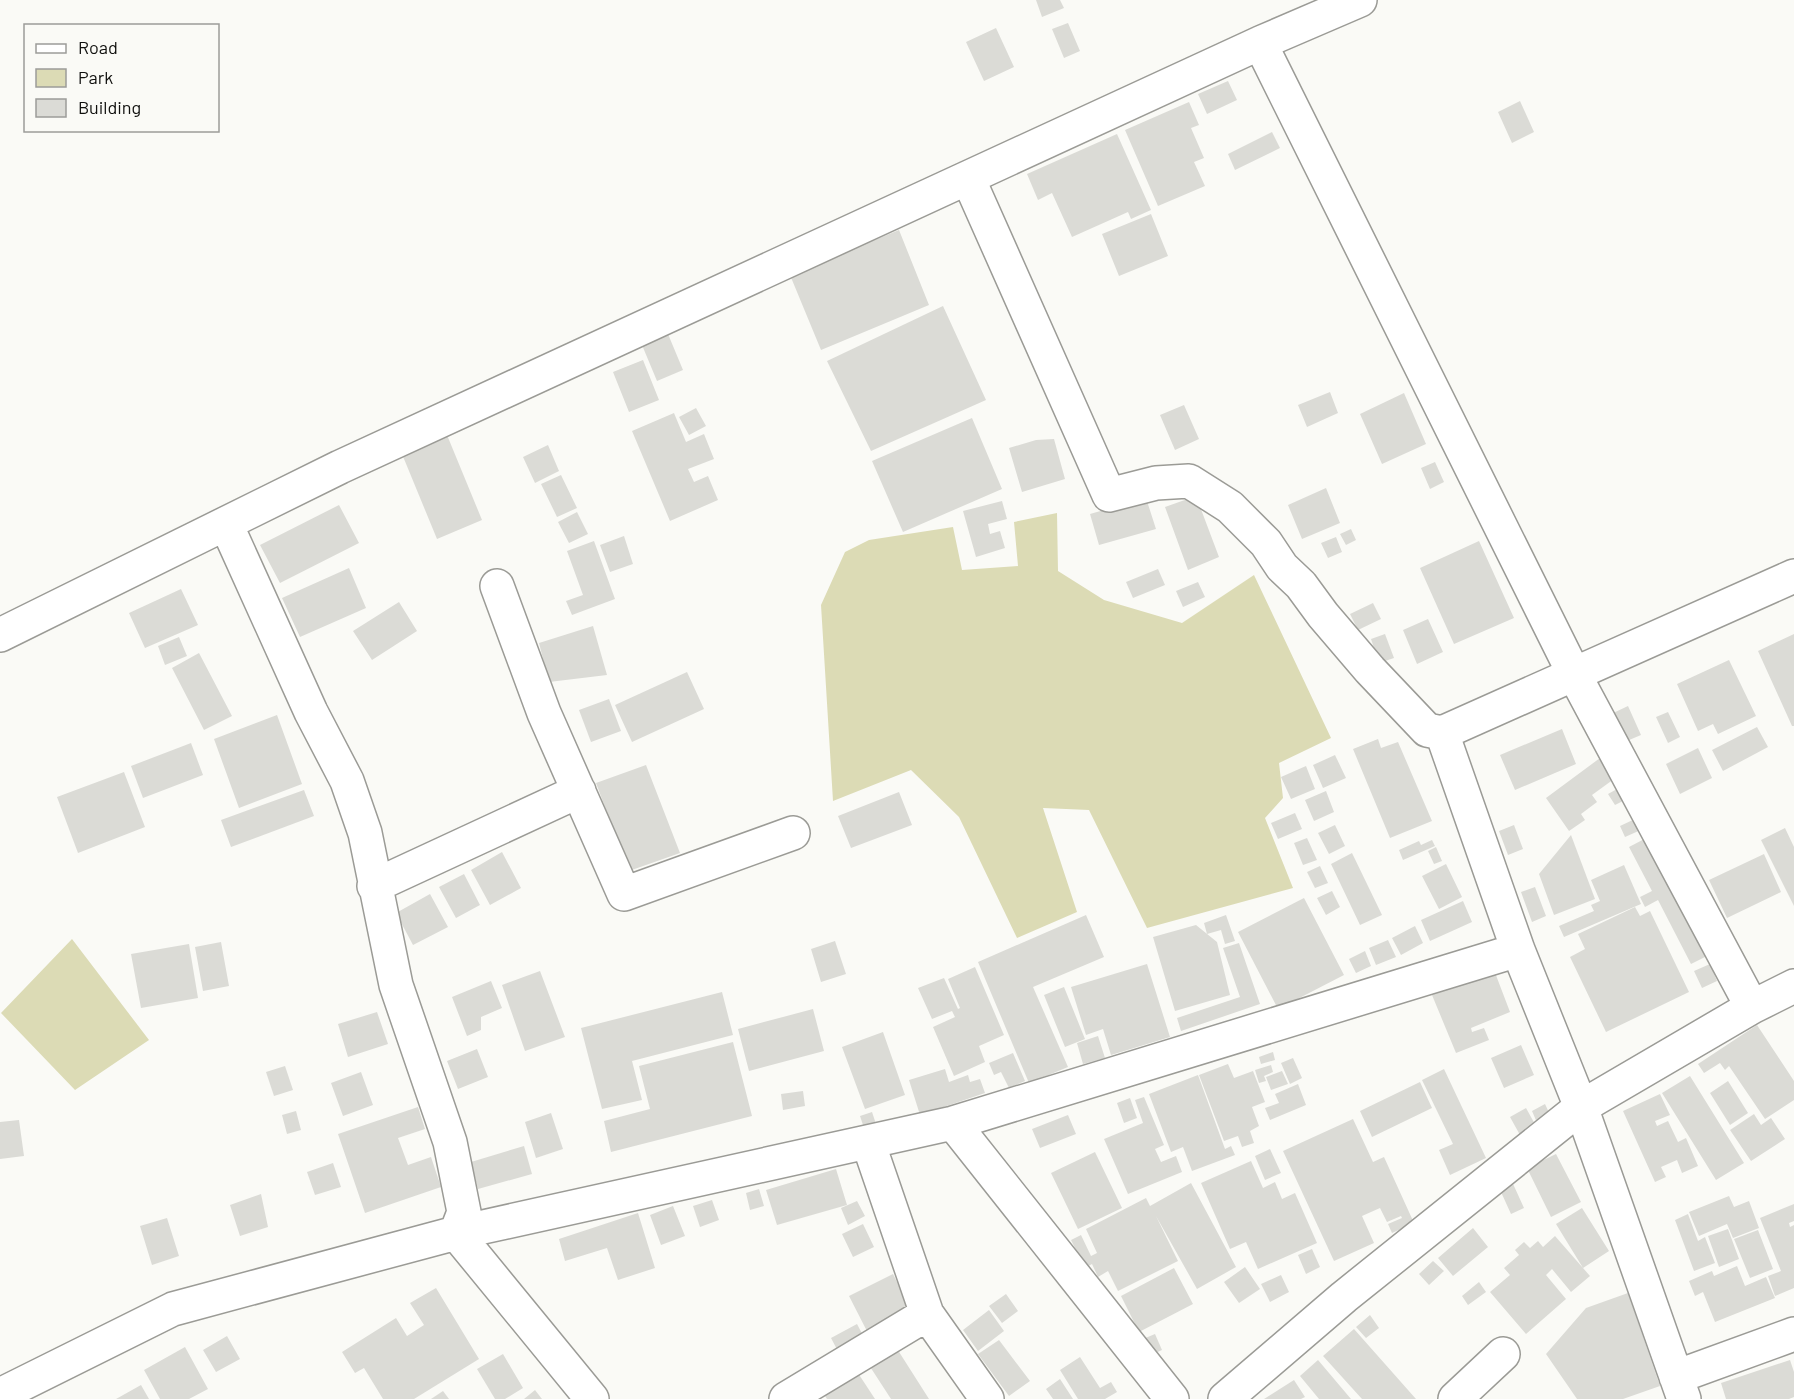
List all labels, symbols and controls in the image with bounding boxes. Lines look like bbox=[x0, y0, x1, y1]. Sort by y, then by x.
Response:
legend bbox=[24, 24, 219, 132]
text: Road bbox=[78, 36, 118, 58]
text: Park bbox=[78, 66, 113, 88]
text: Building bbox=[78, 96, 141, 118]

